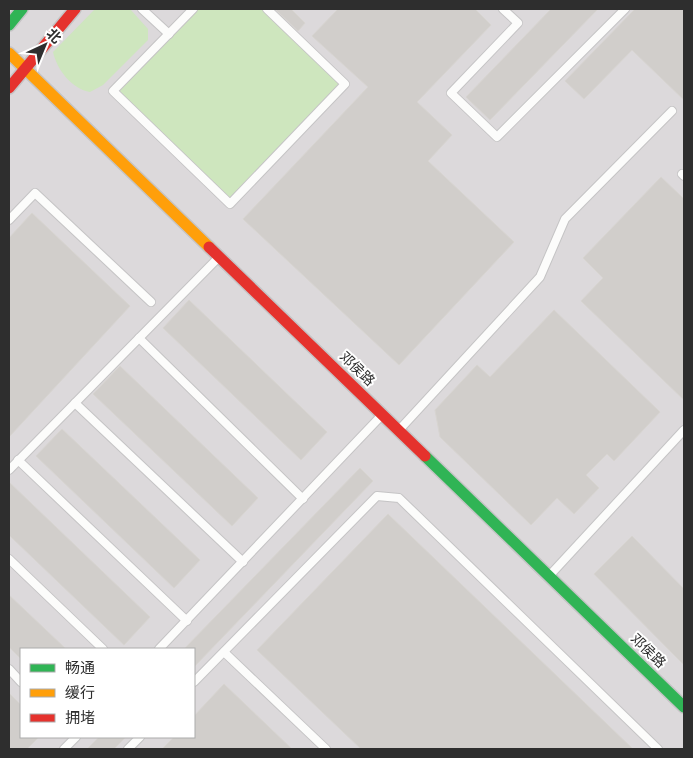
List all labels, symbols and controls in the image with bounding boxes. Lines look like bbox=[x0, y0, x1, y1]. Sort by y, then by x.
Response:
north arrow bbox=[20, 20, 70, 70]
text: 北 bbox=[43, 25, 65, 47]
street label: 邓侯路 bbox=[336, 348, 378, 390]
street label: 邓侯路 bbox=[627, 630, 669, 672]
legend bbox=[20, 648, 195, 738]
text: 畅通 bbox=[65, 659, 95, 678]
text: 缓行 bbox=[65, 684, 95, 703]
text: 拥堵 bbox=[65, 709, 95, 728]

